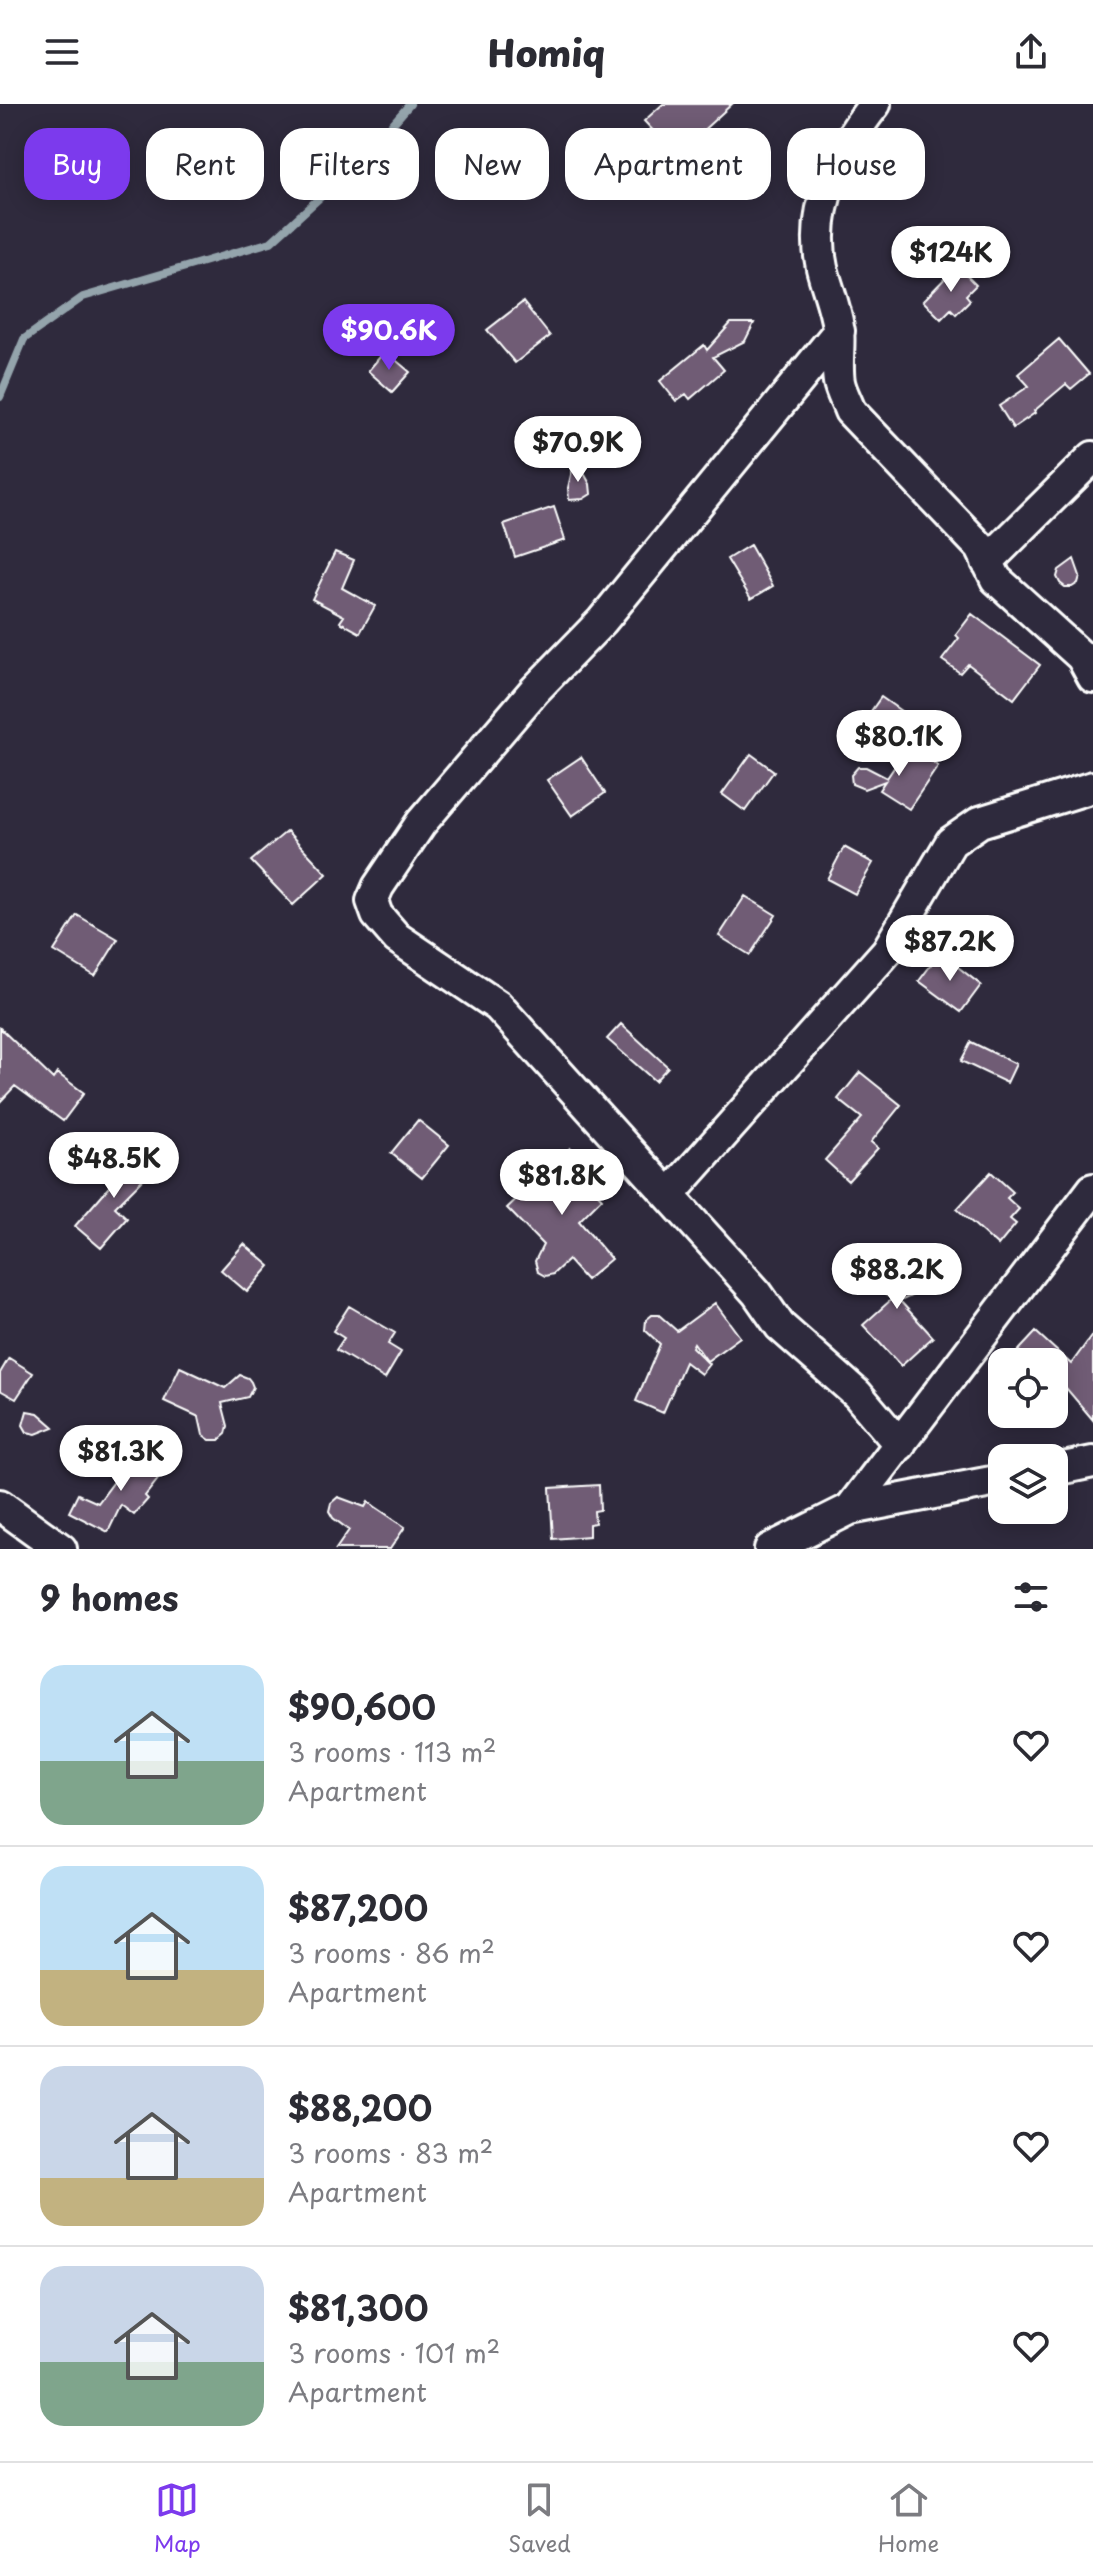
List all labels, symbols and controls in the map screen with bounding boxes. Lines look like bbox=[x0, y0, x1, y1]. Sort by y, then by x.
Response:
text: Homiq bbox=[488, 25, 605, 79]
icon: menu bbox=[40, 30, 84, 74]
icon: share bbox=[1009, 30, 1053, 74]
chip: Buy bbox=[24, 128, 130, 200]
chip: Rent bbox=[146, 128, 264, 200]
chip: Filters bbox=[280, 128, 419, 200]
chip: New bbox=[435, 128, 549, 200]
chip: Apartment bbox=[565, 128, 771, 200]
chip: House bbox=[787, 128, 925, 200]
pin: $124K bbox=[895, 226, 1007, 294]
text: $124K bbox=[909, 232, 993, 271]
pin: $90.6K bbox=[324, 304, 454, 372]
text: $90.6K bbox=[341, 310, 437, 349]
pin: $70.9K bbox=[513, 416, 643, 484]
text: $70.9K bbox=[532, 422, 624, 461]
pin: $80.1K bbox=[834, 710, 964, 778]
text: $80.1K bbox=[855, 716, 944, 755]
pin: $87.2K bbox=[885, 915, 1015, 983]
text: $87.2K bbox=[904, 921, 996, 960]
pin: $48.5K bbox=[49, 1132, 179, 1200]
text: $48.5K bbox=[67, 1138, 161, 1177]
pin: $81.8K bbox=[497, 1149, 627, 1217]
text: $81.8K bbox=[518, 1155, 606, 1194]
pin: $88.2K bbox=[832, 1243, 962, 1311]
text: $88.2K bbox=[850, 1249, 944, 1288]
map controls bbox=[988, 1348, 1068, 1524]
button: locate bbox=[988, 1348, 1068, 1428]
pin: $81.3K bbox=[56, 1425, 186, 1493]
text: $81.3K bbox=[78, 1431, 164, 1470]
button: layers bbox=[988, 1444, 1068, 1524]
text: 9 homes bbox=[40, 1571, 179, 1623]
icon: filters bbox=[1009, 1575, 1053, 1619]
text: $90,600 bbox=[288, 1680, 436, 1732]
icon: home bbox=[104, 1697, 200, 1793]
icon: heart bbox=[1009, 1723, 1053, 1767]
text: 3 rooms · 113 m² bbox=[288, 1732, 496, 1771]
text: Apartment bbox=[288, 1771, 427, 1810]
text: $87,200 bbox=[288, 1881, 428, 1933]
icon: home bbox=[104, 1898, 200, 1994]
icon: heart bbox=[1009, 1924, 1053, 1968]
text: 3 rooms · 86 m² bbox=[288, 1933, 495, 1972]
text: Apartment bbox=[288, 1972, 427, 2011]
text: $88,200 bbox=[288, 2081, 432, 2133]
icon: home bbox=[104, 2098, 200, 2194]
icon: heart bbox=[1009, 2124, 1053, 2168]
text: 3 rooms · 83 m² bbox=[288, 2133, 493, 2172]
text: Apartment bbox=[288, 2172, 427, 2211]
text: $81,300 bbox=[288, 2281, 429, 2333]
icon: home bbox=[104, 2298, 200, 2394]
icon: heart bbox=[1009, 2324, 1053, 2368]
text: 3 rooms · 101 m² bbox=[288, 2333, 500, 2372]
text: Apartment bbox=[288, 2372, 427, 2411]
tab: Map bbox=[154, 2478, 201, 2559]
tab: Saved bbox=[508, 2478, 571, 2559]
tab: Home bbox=[878, 2478, 939, 2559]

